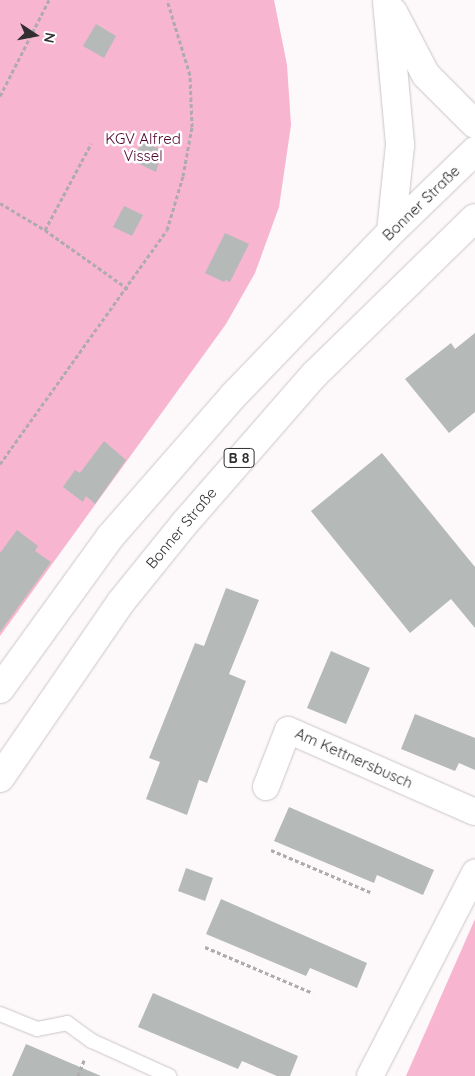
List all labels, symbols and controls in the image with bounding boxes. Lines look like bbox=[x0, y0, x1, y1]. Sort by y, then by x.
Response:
north arrow bbox=[10, 10, 60, 60]
text: N bbox=[40, 31, 60, 45]
park label: KGV Alfred Vissel bbox=[105, 129, 181, 164]
street label: Bonner Straße bbox=[379, 162, 463, 244]
road number: B 8 bbox=[223, 446, 255, 469]
street label: Bonner Straße bbox=[142, 484, 220, 572]
street label: Am Kettnersbusch bbox=[292, 724, 416, 792]

